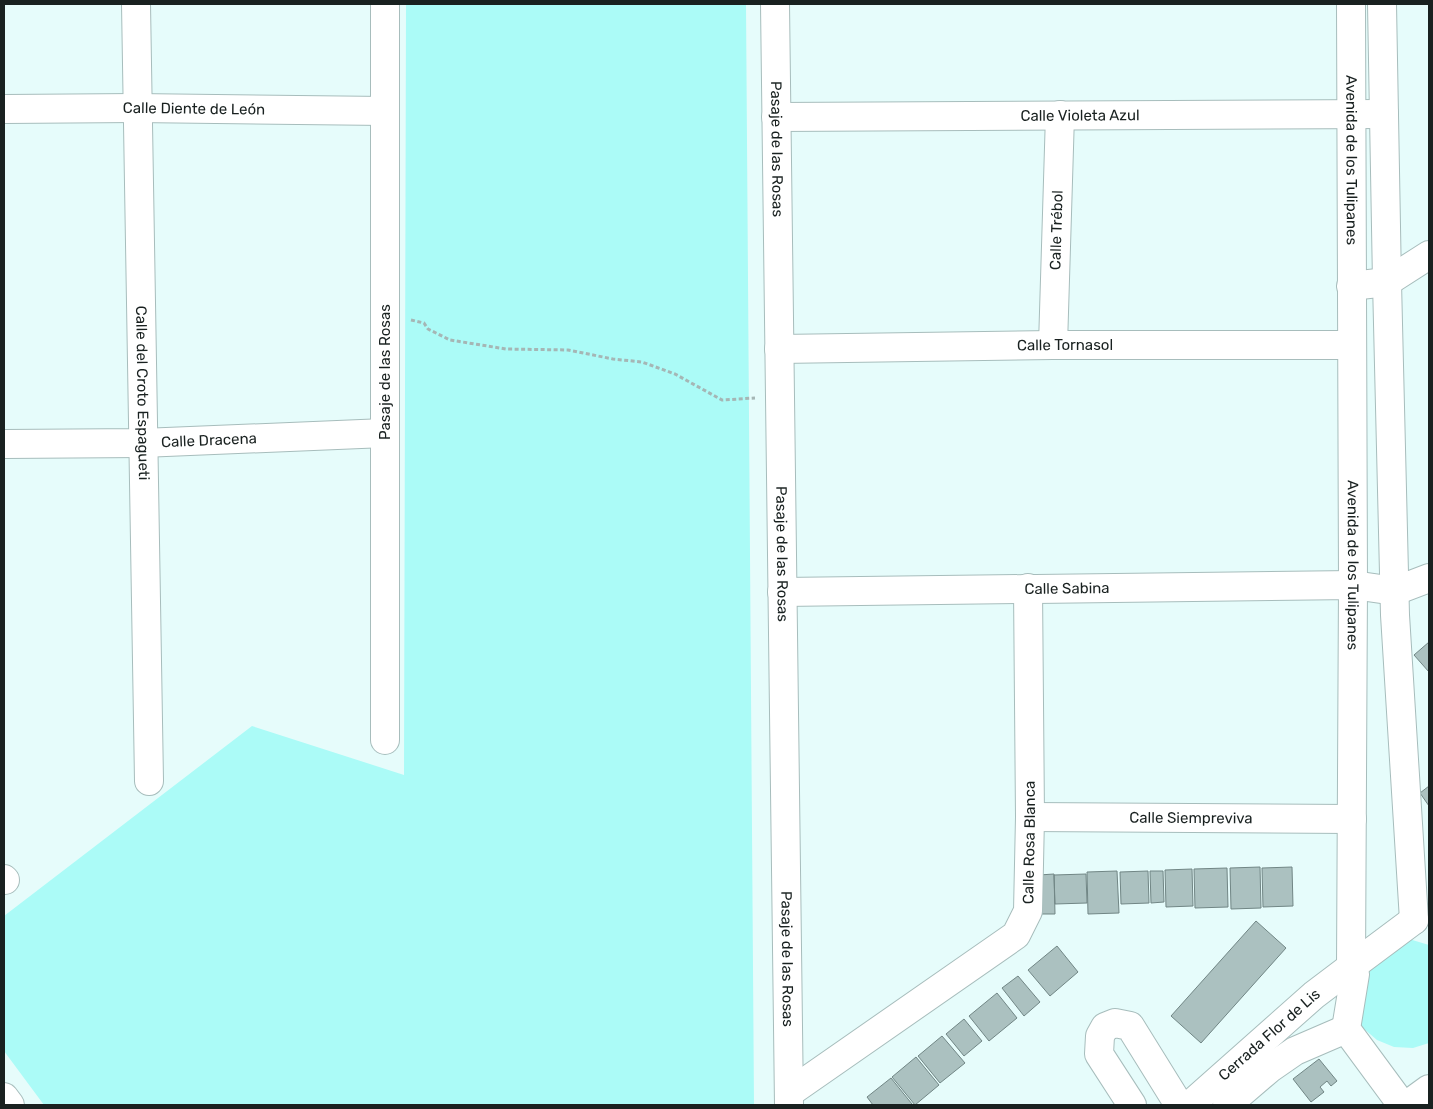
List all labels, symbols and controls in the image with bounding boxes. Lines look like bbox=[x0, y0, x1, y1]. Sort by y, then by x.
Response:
street label: Avenida de los Tulipanes bbox=[1342, 75, 1361, 245]
street label: Pasaje de las Rosas bbox=[767, 81, 787, 217]
street label: Calle Diente de León bbox=[123, 99, 265, 119]
street label: Calle Violeta Azul bbox=[1020, 106, 1140, 125]
street label: Calle Trébol bbox=[1046, 190, 1067, 270]
street label: Pasaje de las Rosas bbox=[376, 304, 394, 440]
street label: Calle del Croto Espagueti bbox=[132, 306, 153, 480]
street label: Calle Tornasol bbox=[1017, 336, 1113, 355]
street label: Calle Dracena bbox=[161, 429, 257, 451]
street label: Avenida de los Tulipanes bbox=[1344, 480, 1362, 650]
street label: Pasaje de las Rosas bbox=[772, 486, 792, 622]
street label: Calle Sabina bbox=[1024, 579, 1110, 598]
street label: Calle Rosa Blanca bbox=[1019, 781, 1039, 904]
street label: Calle Siempreviva bbox=[1129, 809, 1253, 827]
street label: Pasaje de las Rosas bbox=[777, 891, 797, 1027]
street label: Cerrada Flor de Lis bbox=[1215, 985, 1324, 1084]

